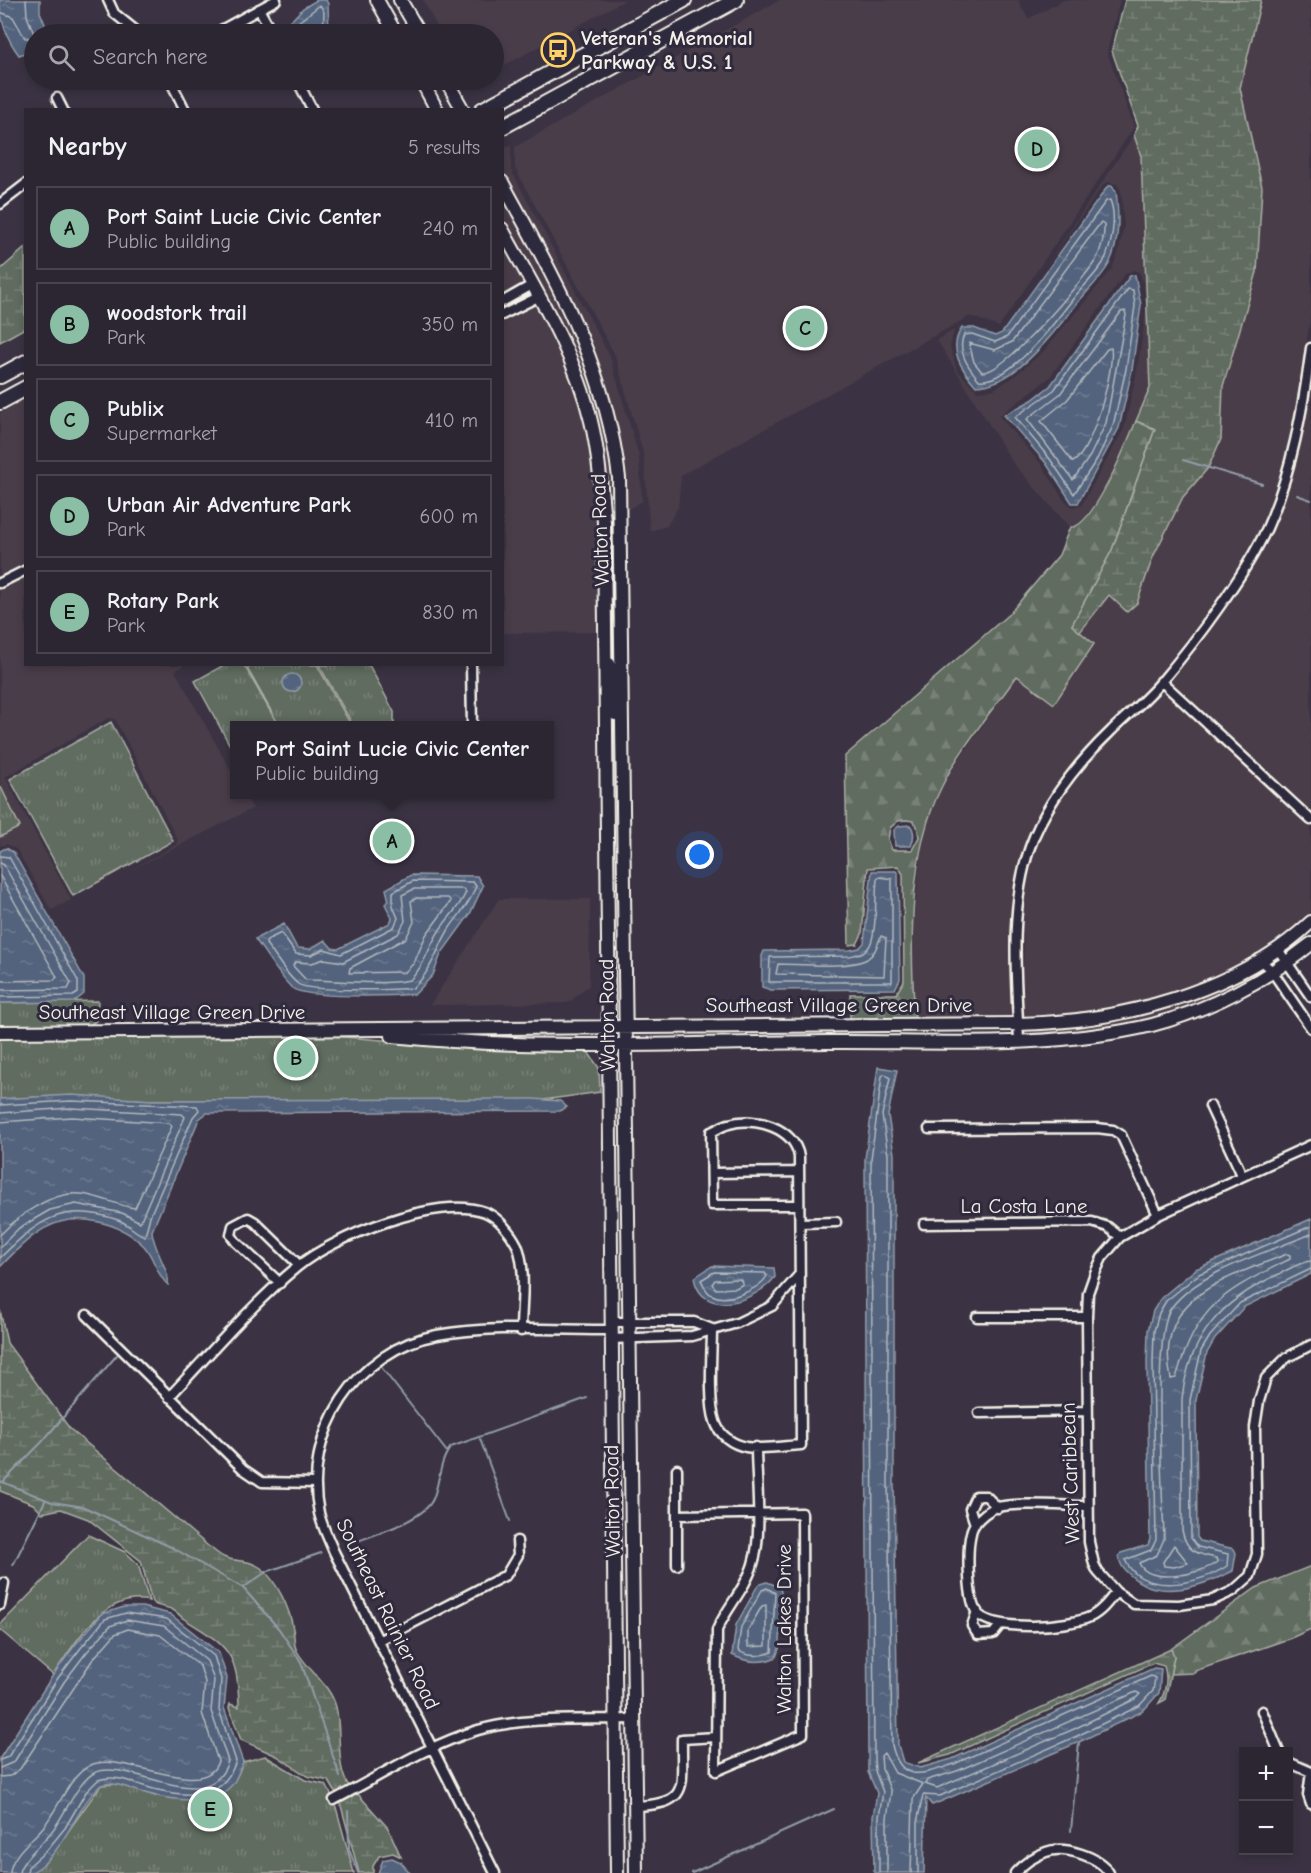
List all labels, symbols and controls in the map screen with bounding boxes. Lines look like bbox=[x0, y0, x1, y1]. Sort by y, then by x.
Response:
search box bbox=[24, 24, 504, 90]
place label: Veteran's Memorial Parkway & U.S. 1 bbox=[581, 26, 753, 74]
bus stop icon: Veteran's Memorial Parkway & U.S. 1 bbox=[540, 32, 576, 68]
icon: search bbox=[45, 41, 78, 74]
text: Search here bbox=[93, 44, 208, 70]
pin: D bbox=[1018, 126, 1056, 172]
text: Nearby bbox=[48, 132, 127, 162]
text: 5 results bbox=[408, 136, 480, 159]
text: Port Saint Lucie Civic Center bbox=[107, 204, 381, 230]
text: A bbox=[64, 217, 75, 240]
text: 240 m bbox=[423, 217, 478, 240]
text: Public building bbox=[107, 230, 231, 253]
text: woodstork trail bbox=[107, 300, 247, 326]
pin: C bbox=[786, 306, 824, 350]
text: B bbox=[63, 313, 76, 336]
text: 350 m bbox=[422, 313, 478, 336]
text: Park bbox=[107, 326, 145, 349]
text: Publix bbox=[107, 396, 163, 422]
text: C bbox=[63, 409, 76, 432]
text: 410 m bbox=[425, 409, 478, 432]
text: Supermarket bbox=[107, 422, 217, 445]
street label: Walton Road bbox=[586, 473, 614, 587]
text: Urban Air Adventure Park bbox=[107, 492, 351, 518]
text: D bbox=[63, 505, 76, 528]
text: 600 m bbox=[420, 505, 478, 528]
text: Park bbox=[107, 518, 145, 541]
text: Rotary Park bbox=[107, 588, 219, 614]
text: E bbox=[64, 601, 75, 624]
text: 830 m bbox=[422, 601, 478, 624]
text: Park bbox=[107, 614, 145, 637]
popup bbox=[230, 721, 554, 799]
text: Port Saint Lucie Civic Center bbox=[255, 736, 529, 762]
text: Public building bbox=[255, 762, 379, 785]
pin: A bbox=[372, 818, 412, 864]
your location bbox=[685, 840, 714, 869]
street label: Walton Road bbox=[594, 958, 620, 1072]
street label: Southeast Village Green Drive bbox=[706, 993, 972, 1017]
street label: Southeast Village Green Drive bbox=[39, 1000, 305, 1024]
pin: B bbox=[276, 1036, 316, 1080]
street label: La Costa Lane bbox=[961, 1194, 1087, 1218]
street label: West Caribbean bbox=[1056, 1402, 1084, 1544]
street label: Walton Road bbox=[599, 1444, 625, 1558]
street label: Southeast Rainier Road bbox=[331, 1515, 445, 1713]
street label: Walton Lakes Drive bbox=[772, 1544, 796, 1714]
map controls bbox=[1239, 1747, 1293, 1855]
button: + bbox=[1239, 1747, 1293, 1801]
pin: E bbox=[190, 1786, 230, 1832]
button: − bbox=[1239, 1801, 1293, 1855]

